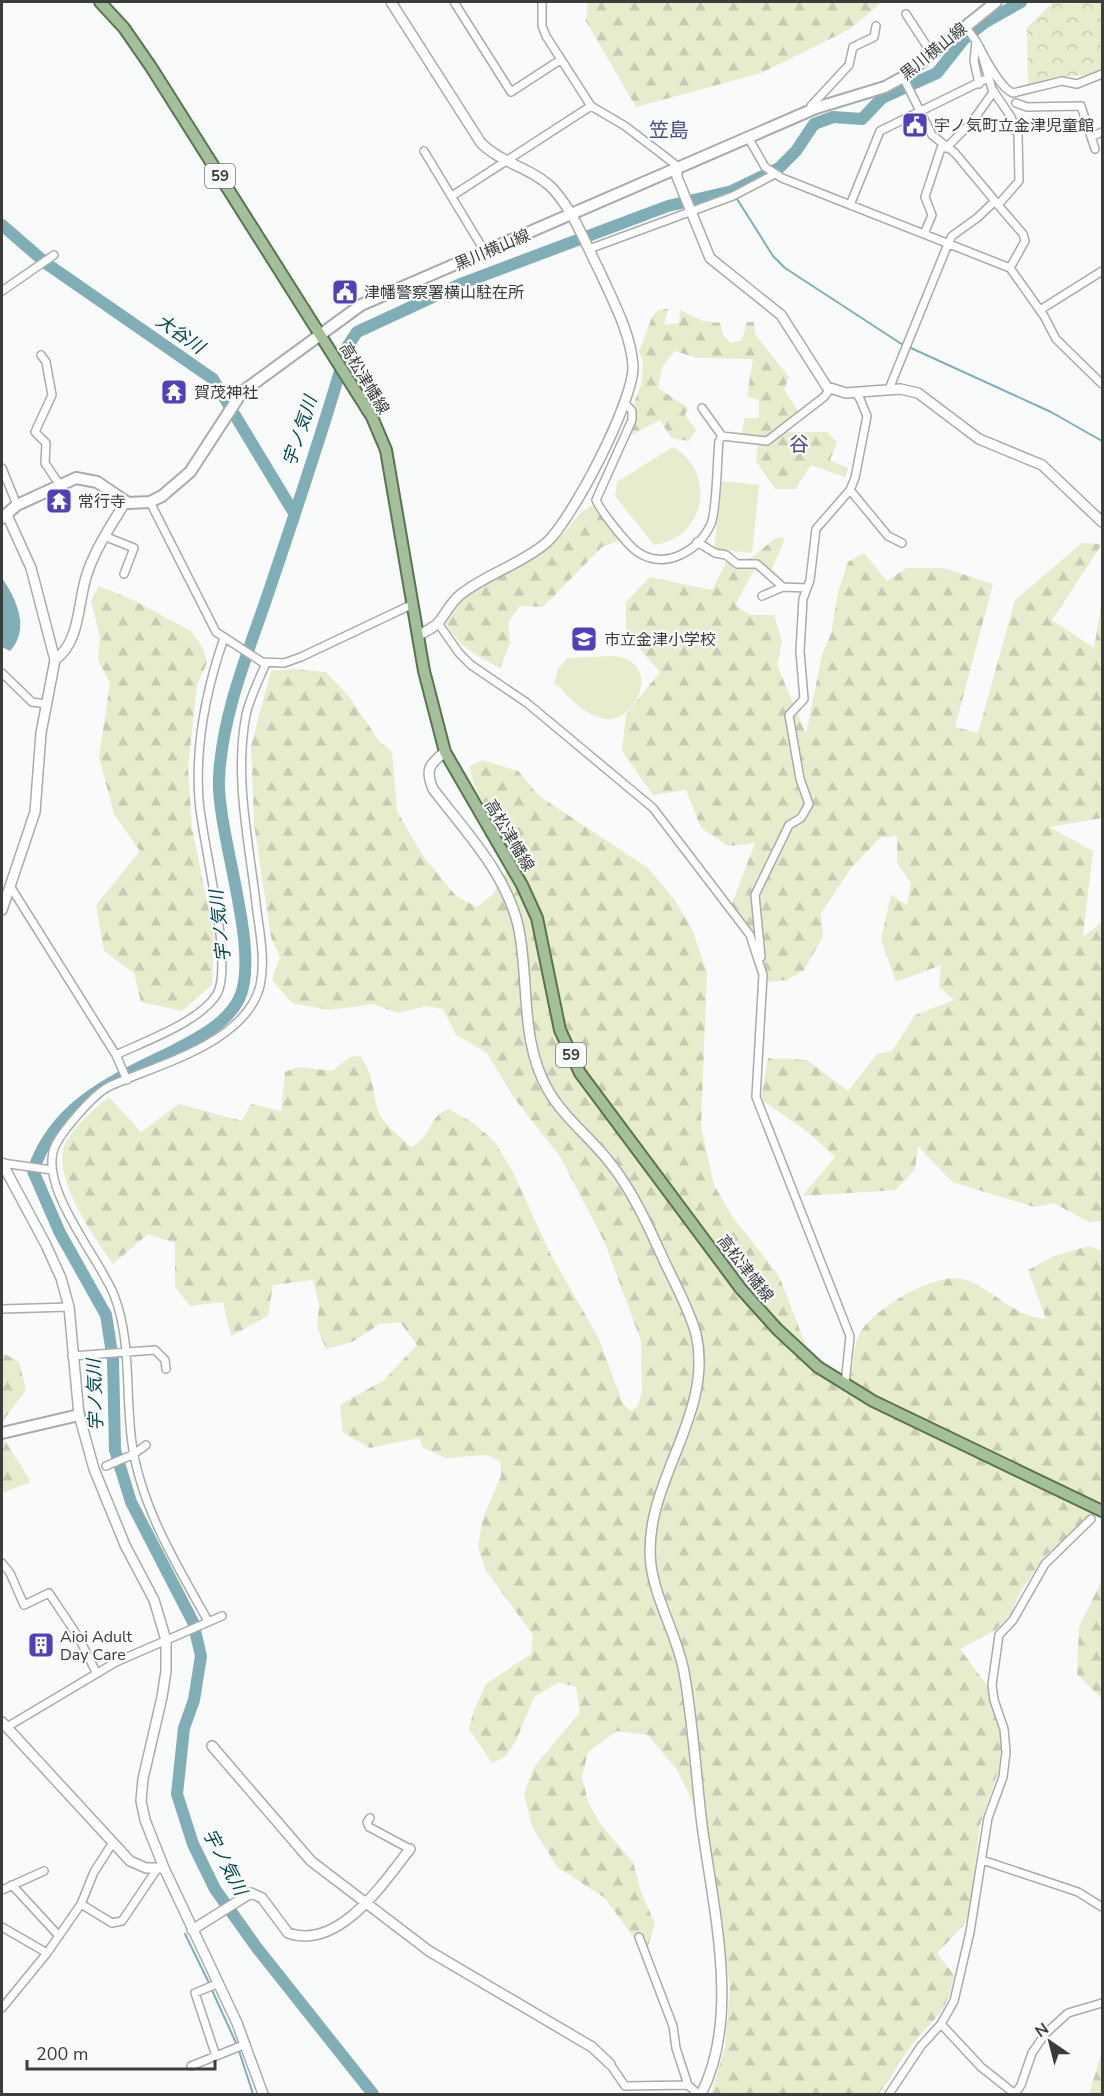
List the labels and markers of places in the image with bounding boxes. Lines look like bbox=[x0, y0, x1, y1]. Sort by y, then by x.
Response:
public building icon: 宇ノ気町立金津児童館 bbox=[900, 110, 930, 140]
place label: 宇ノ気町立金津児童館 bbox=[934, 115, 1094, 137]
public building icon: 津幡警察署横山駐在所 bbox=[330, 277, 360, 307]
place label: 津幡警察署横山駐在所 bbox=[364, 282, 524, 304]
temple icon: 賀茂神社 bbox=[159, 377, 189, 407]
place label: 賀茂神社 bbox=[194, 382, 258, 404]
temple icon: 常行寺 bbox=[44, 486, 74, 516]
place label: 常行寺 bbox=[78, 491, 126, 513]
school or university icon: 市立金津小学校 bbox=[569, 624, 599, 654]
place label: 市立金津小学校 bbox=[604, 629, 716, 651]
place label: Aioi Adult Day Care bbox=[60, 1626, 133, 1666]
building icon: Aioi Adult Day Care bbox=[26, 1630, 56, 1660]

